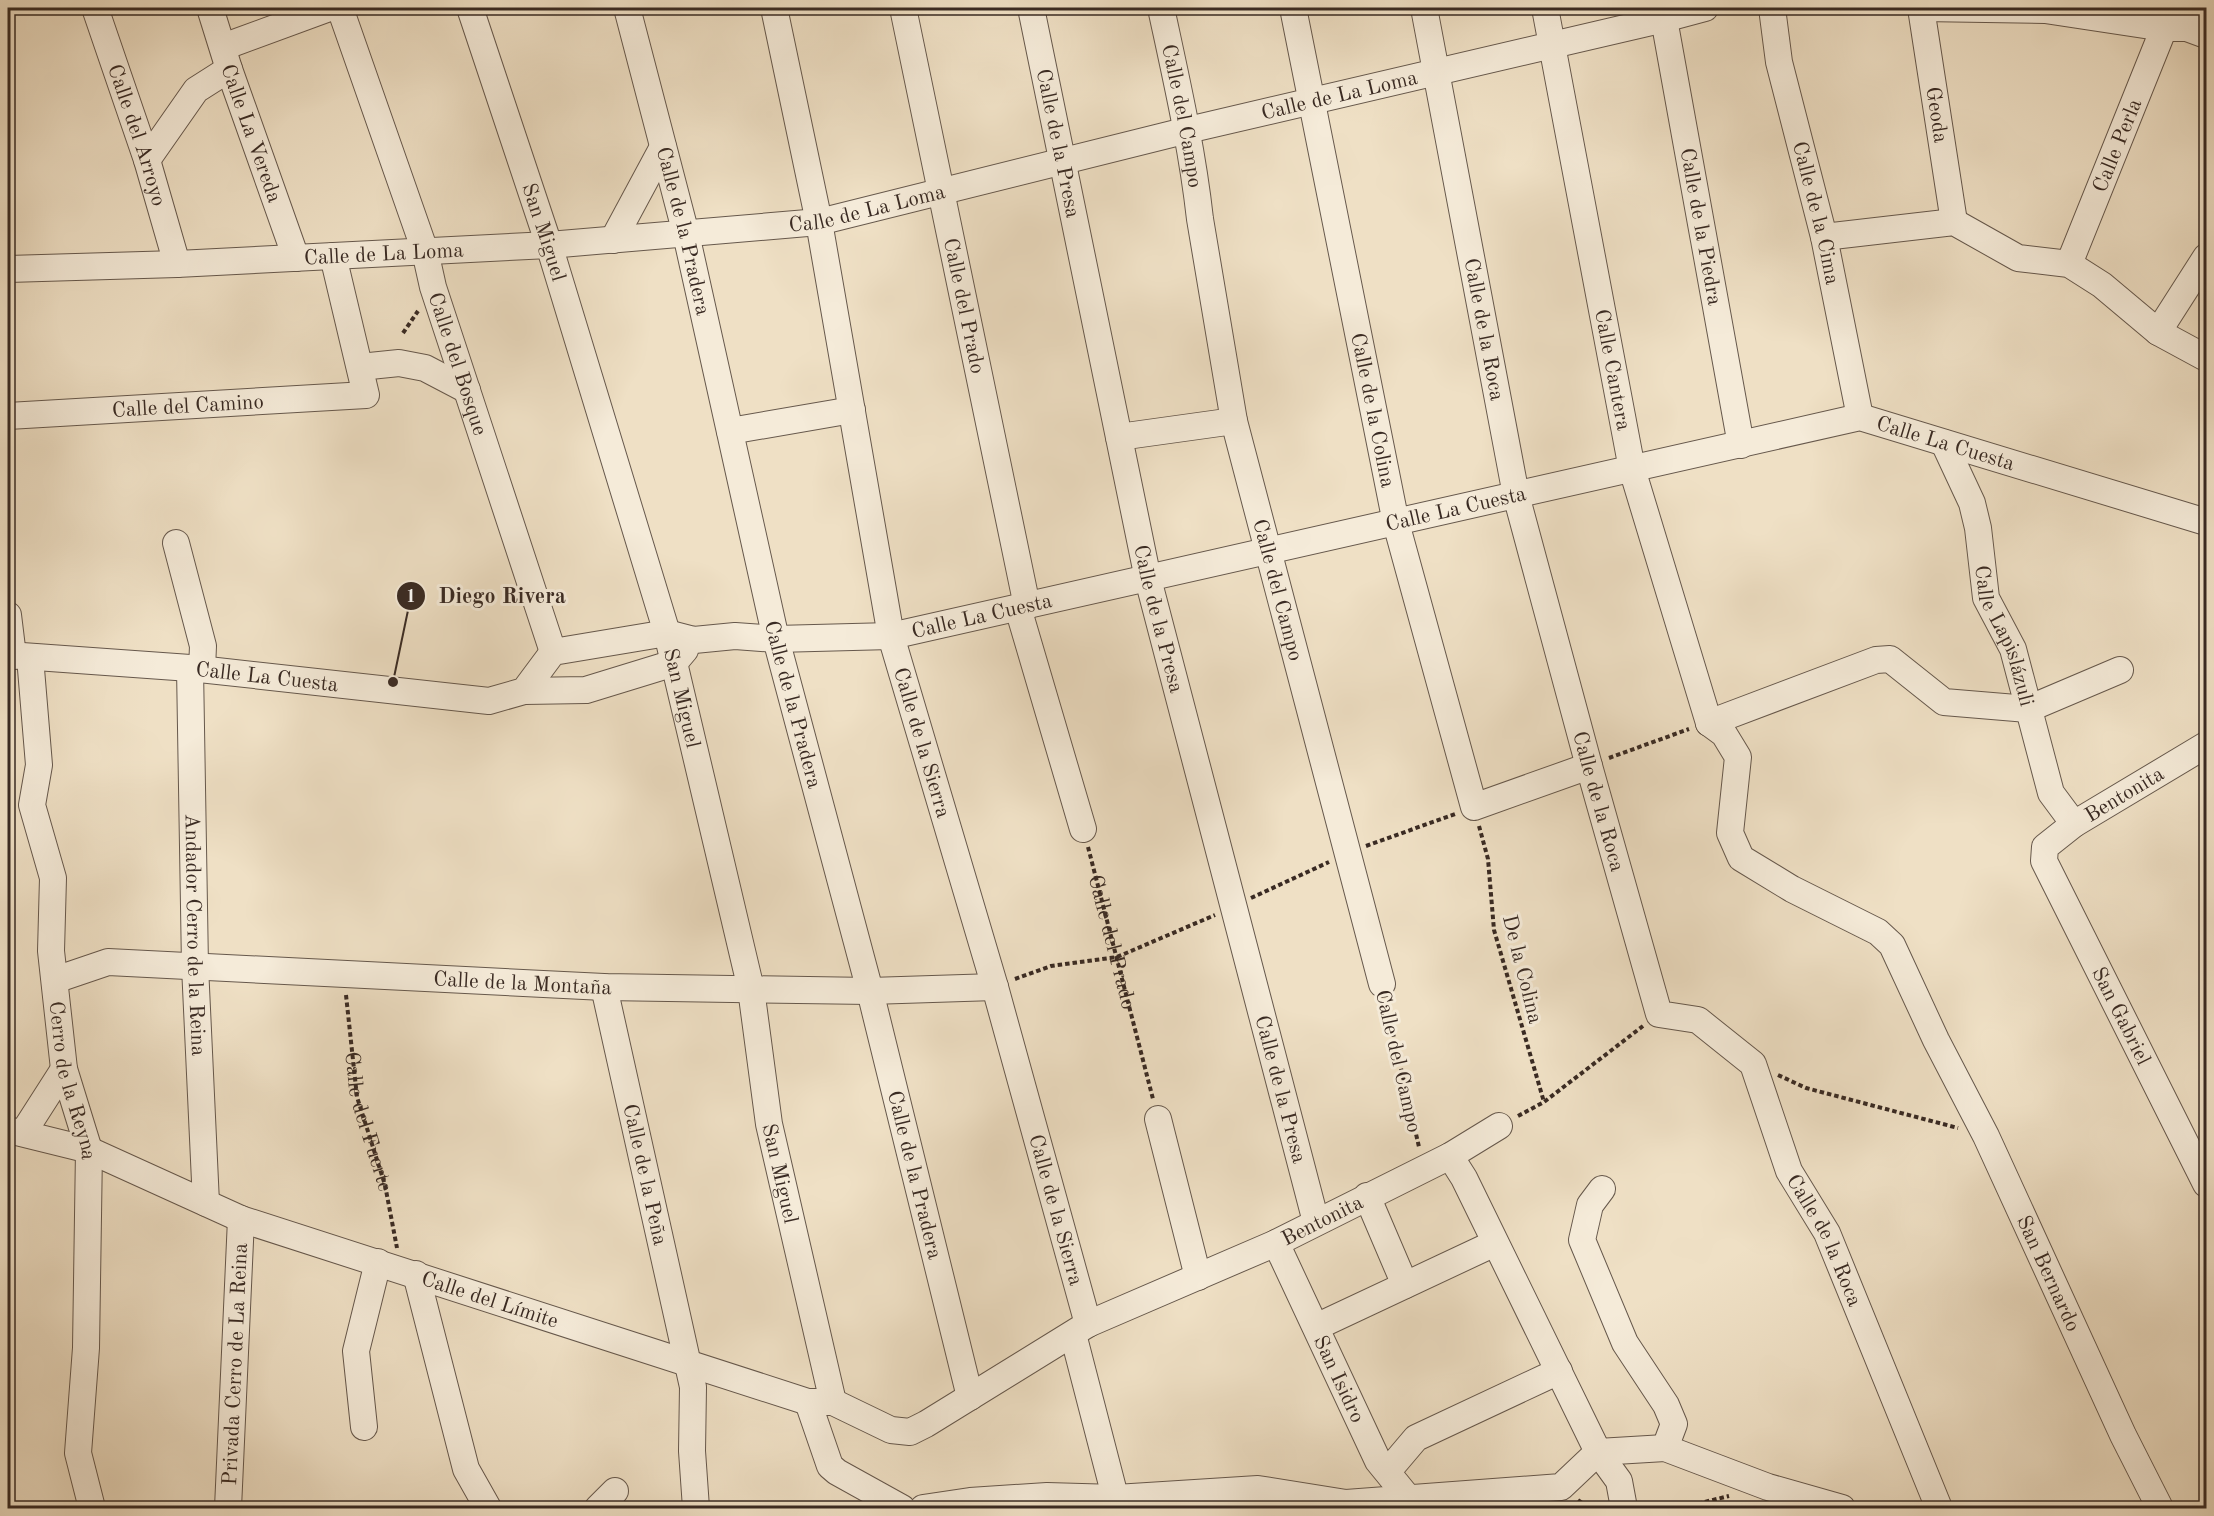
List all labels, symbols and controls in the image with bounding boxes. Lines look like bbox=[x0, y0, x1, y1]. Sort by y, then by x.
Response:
street label: Calle del Campo bbox=[1157, 42, 1205, 189]
street label: Calle del Arroyo bbox=[103, 62, 169, 209]
street label: Calle La Vereda bbox=[216, 62, 285, 206]
street label: Calle de la Presa bbox=[1032, 67, 1083, 220]
street label: Calle de La Loma bbox=[1259, 68, 1420, 125]
street label: Geoda bbox=[1921, 85, 1951, 145]
street label: Calle Perla bbox=[2090, 96, 2146, 196]
street label: Calle de la Cima bbox=[1788, 139, 1842, 287]
street label: Calle de la Pradera bbox=[652, 145, 713, 317]
street label: Calle de la Piedra bbox=[1676, 146, 1725, 307]
street label: San Miguel bbox=[517, 181, 568, 284]
street label: Calle de La Loma bbox=[788, 182, 947, 237]
street label: Calle del Prado bbox=[939, 236, 988, 376]
street label: Calle de La Loma bbox=[303, 240, 464, 270]
street label: Calle de la Roca bbox=[1459, 256, 1507, 403]
street label: Calle del Bosque bbox=[424, 290, 490, 438]
street label: Calle Cantera bbox=[1590, 307, 1634, 432]
street label: Calle de la Colina bbox=[1346, 331, 1398, 490]
street label: Calle del Camino bbox=[111, 392, 264, 422]
street label: Calle La Cuesta bbox=[1873, 414, 2017, 475]
street label: Calle La Cuesta bbox=[1384, 484, 1528, 536]
street label: Calle del Campo bbox=[1248, 517, 1306, 663]
street label: Calle de la Presa bbox=[1129, 543, 1186, 695]
street label: Calle Lapislázuli bbox=[1970, 564, 2037, 709]
callout: Diego Rivera bbox=[396, 576, 578, 616]
text: Diego Rivera bbox=[438, 586, 566, 608]
text: 1 bbox=[406, 588, 416, 606]
street label: Calle La Cuesta bbox=[910, 591, 1054, 643]
street label: Calle de la Pradera bbox=[760, 619, 824, 791]
street label: San Miguel bbox=[659, 646, 703, 750]
street label: Calle La Cuesta bbox=[194, 660, 339, 696]
street label: Calle de la Sierra bbox=[889, 665, 953, 821]
street label: Calle de la Roca bbox=[1568, 729, 1627, 874]
street label: Bentonita bbox=[2082, 764, 2168, 827]
street label: Andador Cerro de la Reina bbox=[180, 814, 208, 1057]
street label: Calle del Prado bbox=[1084, 873, 1138, 1012]
street label: De la Colina bbox=[1498, 913, 1545, 1026]
street label: San Gabriel bbox=[2087, 964, 2154, 1069]
street label: Calle de la Montaña bbox=[433, 969, 612, 999]
street label: Calle del Campo bbox=[1371, 988, 1424, 1135]
street label: Cerro de la Reyna bbox=[45, 1000, 98, 1160]
street label: Calle de la Presa bbox=[1250, 1013, 1309, 1166]
street label: Calle del Fuerte bbox=[340, 1051, 395, 1193]
street label: Calle de la Pradera bbox=[883, 1089, 945, 1261]
street label: Calle de la Peña bbox=[618, 1102, 670, 1248]
street label: San Miguel bbox=[757, 1122, 801, 1226]
street label: Calle de la Sierra bbox=[1024, 1132, 1086, 1288]
street label: Calle de la Roca bbox=[1782, 1171, 1865, 1310]
street label: Bentonita bbox=[1279, 1192, 1367, 1250]
street label: San Bernardo bbox=[2012, 1213, 2083, 1335]
street label: Privada Cerro de La Reina bbox=[220, 1242, 252, 1486]
street label: Calle del Límite bbox=[418, 1269, 561, 1333]
street label: San Isidro bbox=[1309, 1333, 1368, 1426]

